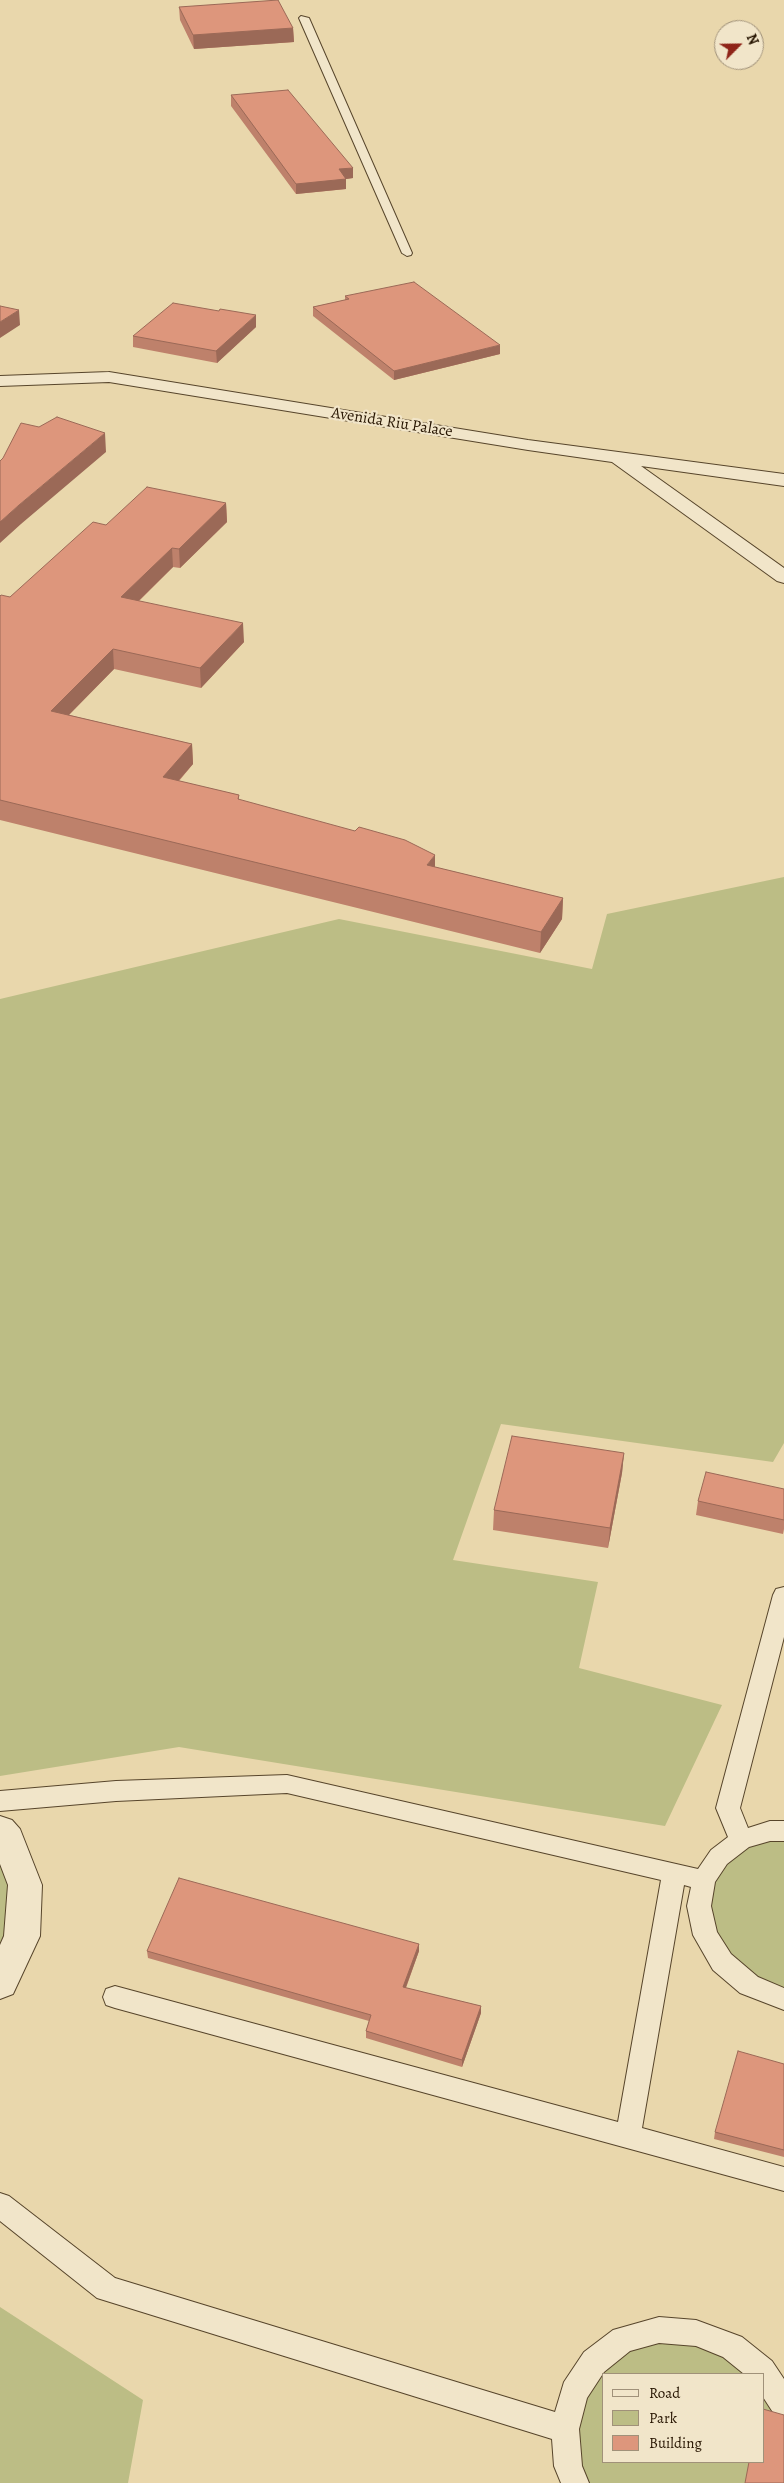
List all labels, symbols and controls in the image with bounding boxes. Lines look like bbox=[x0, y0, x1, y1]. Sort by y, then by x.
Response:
north arrow bbox=[714, 20, 764, 70]
text: N bbox=[742, 31, 763, 48]
street label: Avenida Riu Palace bbox=[330, 404, 454, 442]
legend bbox=[602, 2373, 764, 2463]
text: Road bbox=[649, 2383, 680, 2403]
text: Park bbox=[649, 2408, 677, 2428]
text: Building bbox=[649, 2433, 702, 2453]

